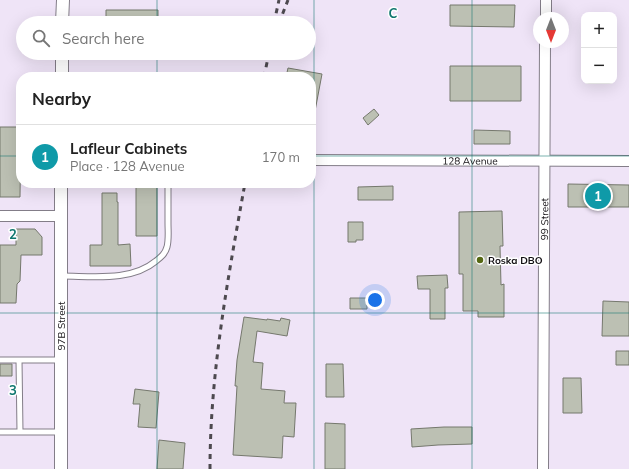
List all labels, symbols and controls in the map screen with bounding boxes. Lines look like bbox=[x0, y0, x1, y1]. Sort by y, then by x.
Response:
text: C bbox=[389, 5, 398, 21]
north arrow bbox=[533, 12, 569, 48]
map controls bbox=[581, 12, 617, 84]
button: + bbox=[581, 12, 617, 48]
search box bbox=[16, 16, 316, 60]
icon: search bbox=[30, 27, 52, 49]
text: Search here bbox=[62, 29, 144, 48]
button: − bbox=[581, 48, 617, 84]
text: Nearby bbox=[32, 88, 91, 109]
text: Lafleur Cabinets bbox=[70, 139, 187, 158]
text: 1 bbox=[41, 149, 49, 165]
text: 170 m bbox=[262, 149, 300, 165]
street label: 128 Avenue bbox=[442, 154, 498, 167]
text: Place · 128 Avenue bbox=[70, 158, 185, 174]
pin: 1 bbox=[585, 181, 611, 211]
street label: 99 Street bbox=[538, 197, 551, 240]
text: 2 bbox=[9, 226, 17, 242]
place label: Roska DBO bbox=[488, 254, 543, 267]
marker: Roska DBO bbox=[475, 255, 485, 265]
your location bbox=[365, 290, 385, 310]
street label: 97B Street bbox=[55, 301, 68, 351]
text: 3 bbox=[9, 382, 17, 398]

